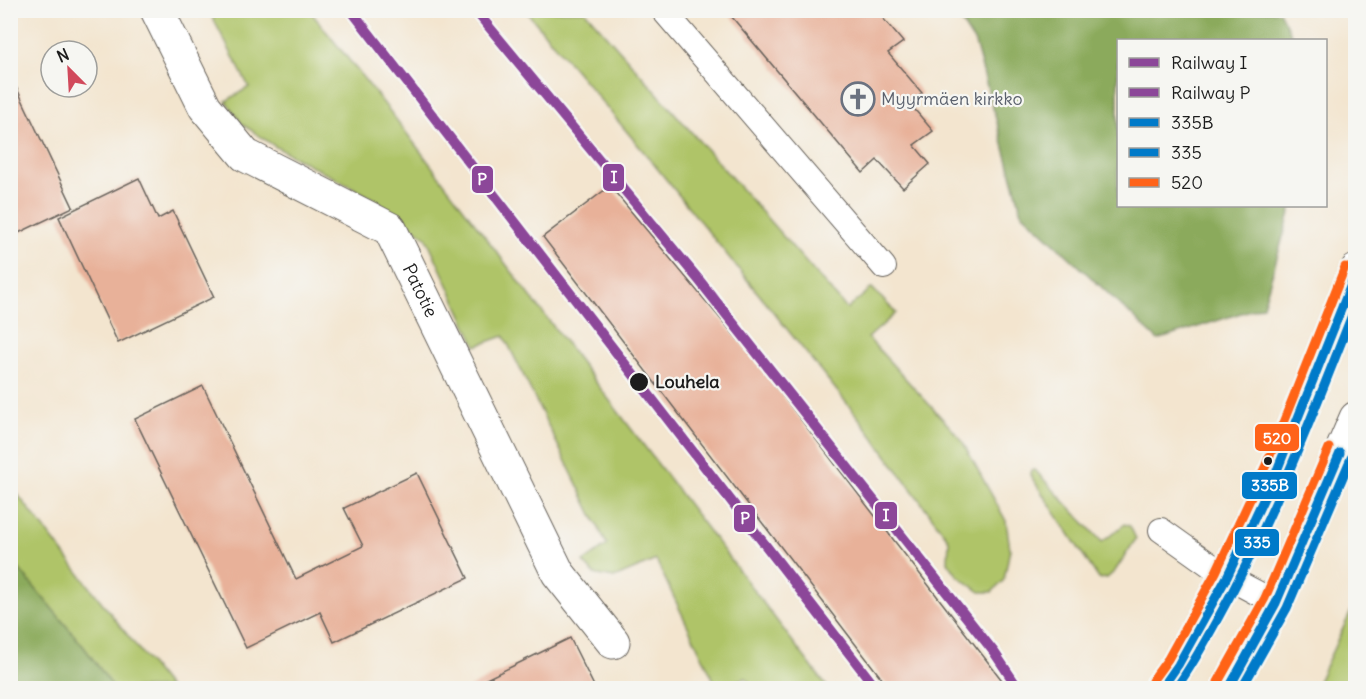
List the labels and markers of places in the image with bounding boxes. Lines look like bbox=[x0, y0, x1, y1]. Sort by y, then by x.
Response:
church icon: Myyrmäen kirkko bbox=[840, 81, 876, 117]
place label: Myyrmäen kirkko bbox=[881, 87, 1023, 110]
place label: Louhela bbox=[655, 370, 720, 393]
marker: Louhela bbox=[628, 371, 650, 393]
unlabelled marker bbox=[1262, 455, 1274, 467]

